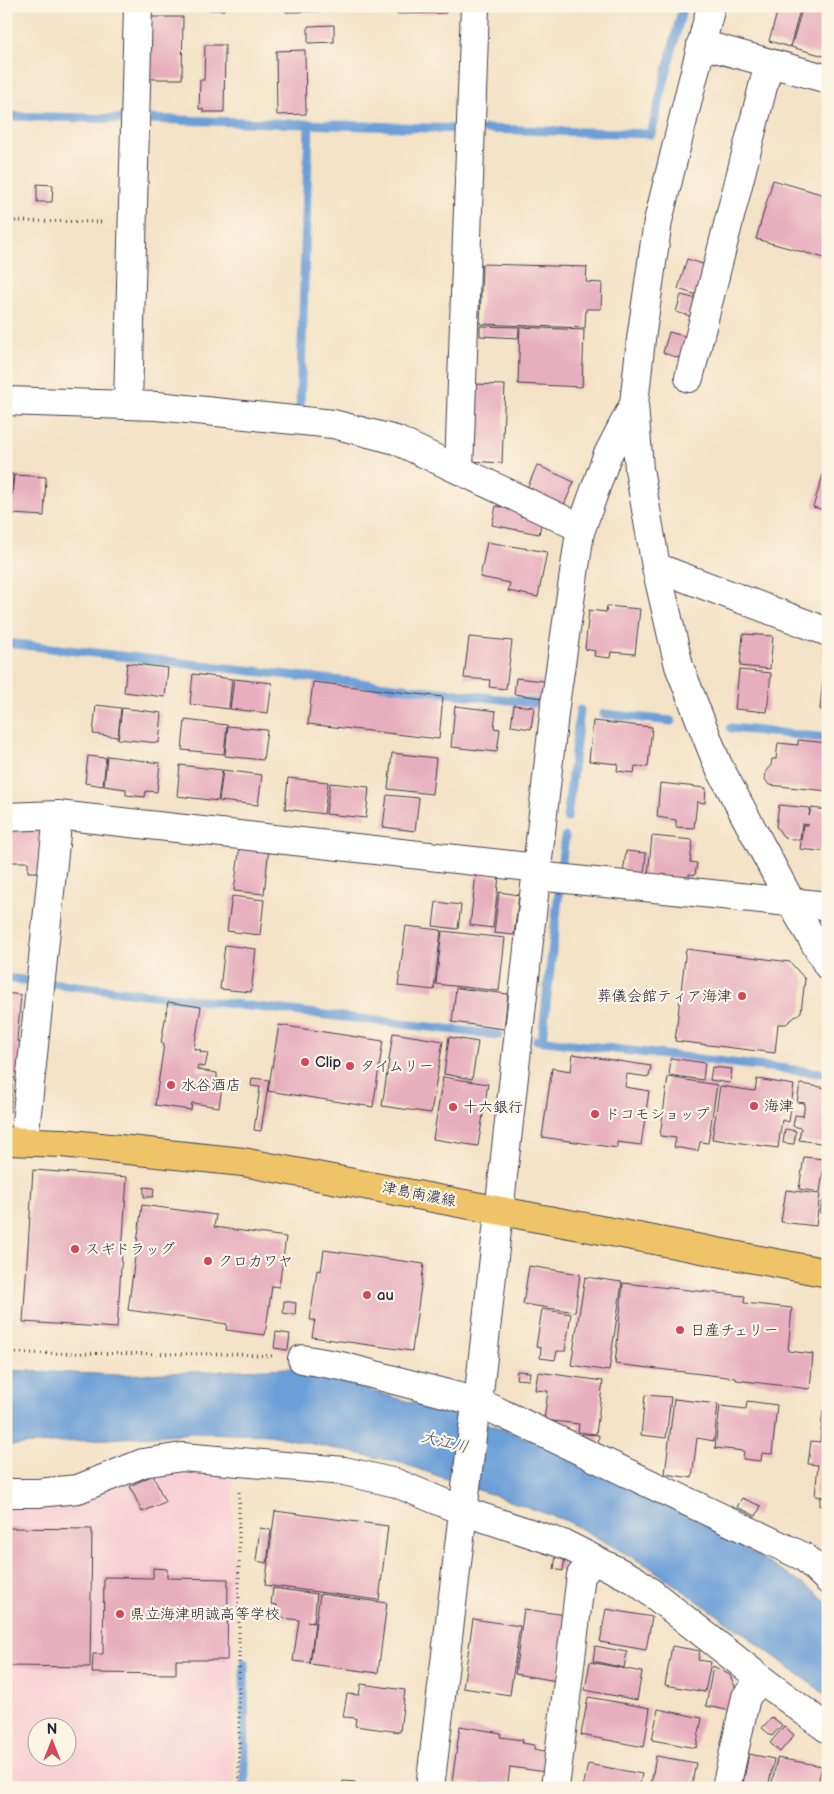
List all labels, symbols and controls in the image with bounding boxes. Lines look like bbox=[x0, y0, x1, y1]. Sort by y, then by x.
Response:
place label: 葬儀会館ティア海津 bbox=[597, 987, 732, 1006]
marker: 葬儀会館ティア海津 bbox=[736, 990, 748, 1002]
place label: Clip bbox=[315, 1053, 342, 1072]
marker: Clip bbox=[299, 1056, 311, 1068]
place label: タイムリー bbox=[360, 1057, 434, 1076]
marker: タイムリー bbox=[344, 1060, 356, 1072]
place label: 水谷酒店 bbox=[181, 1076, 241, 1095]
marker: 水谷酒店 bbox=[165, 1079, 177, 1091]
place label: 海津 bbox=[764, 1097, 794, 1116]
place label: 十六銀行 bbox=[463, 1098, 523, 1117]
marker: 海津 bbox=[748, 1100, 760, 1112]
marker: 十六銀行 bbox=[447, 1101, 459, 1113]
place label: ドコモショップ bbox=[605, 1105, 709, 1124]
marker: ドコモショップ bbox=[589, 1108, 601, 1120]
street label: 津島南濃線 bbox=[380, 1178, 458, 1211]
place label: スギドラッグ bbox=[85, 1240, 175, 1259]
marker: スギドラッグ bbox=[69, 1243, 81, 1255]
place label: クロカワヤ bbox=[218, 1252, 293, 1271]
marker: クロカワヤ bbox=[202, 1255, 214, 1267]
place label: au bbox=[377, 1286, 394, 1305]
marker: au bbox=[361, 1289, 373, 1301]
place label: 日産チェリー bbox=[690, 1321, 779, 1340]
marker: 日産チェリー bbox=[674, 1324, 686, 1336]
water label: 大江川 bbox=[419, 1427, 470, 1457]
place label: 県立海津明誠高等学校 bbox=[130, 1605, 280, 1624]
marker: 県立海津明誠高等学校 bbox=[114, 1608, 126, 1620]
north arrow bbox=[28, 1716, 78, 1766]
text: N bbox=[47, 1721, 57, 1738]

